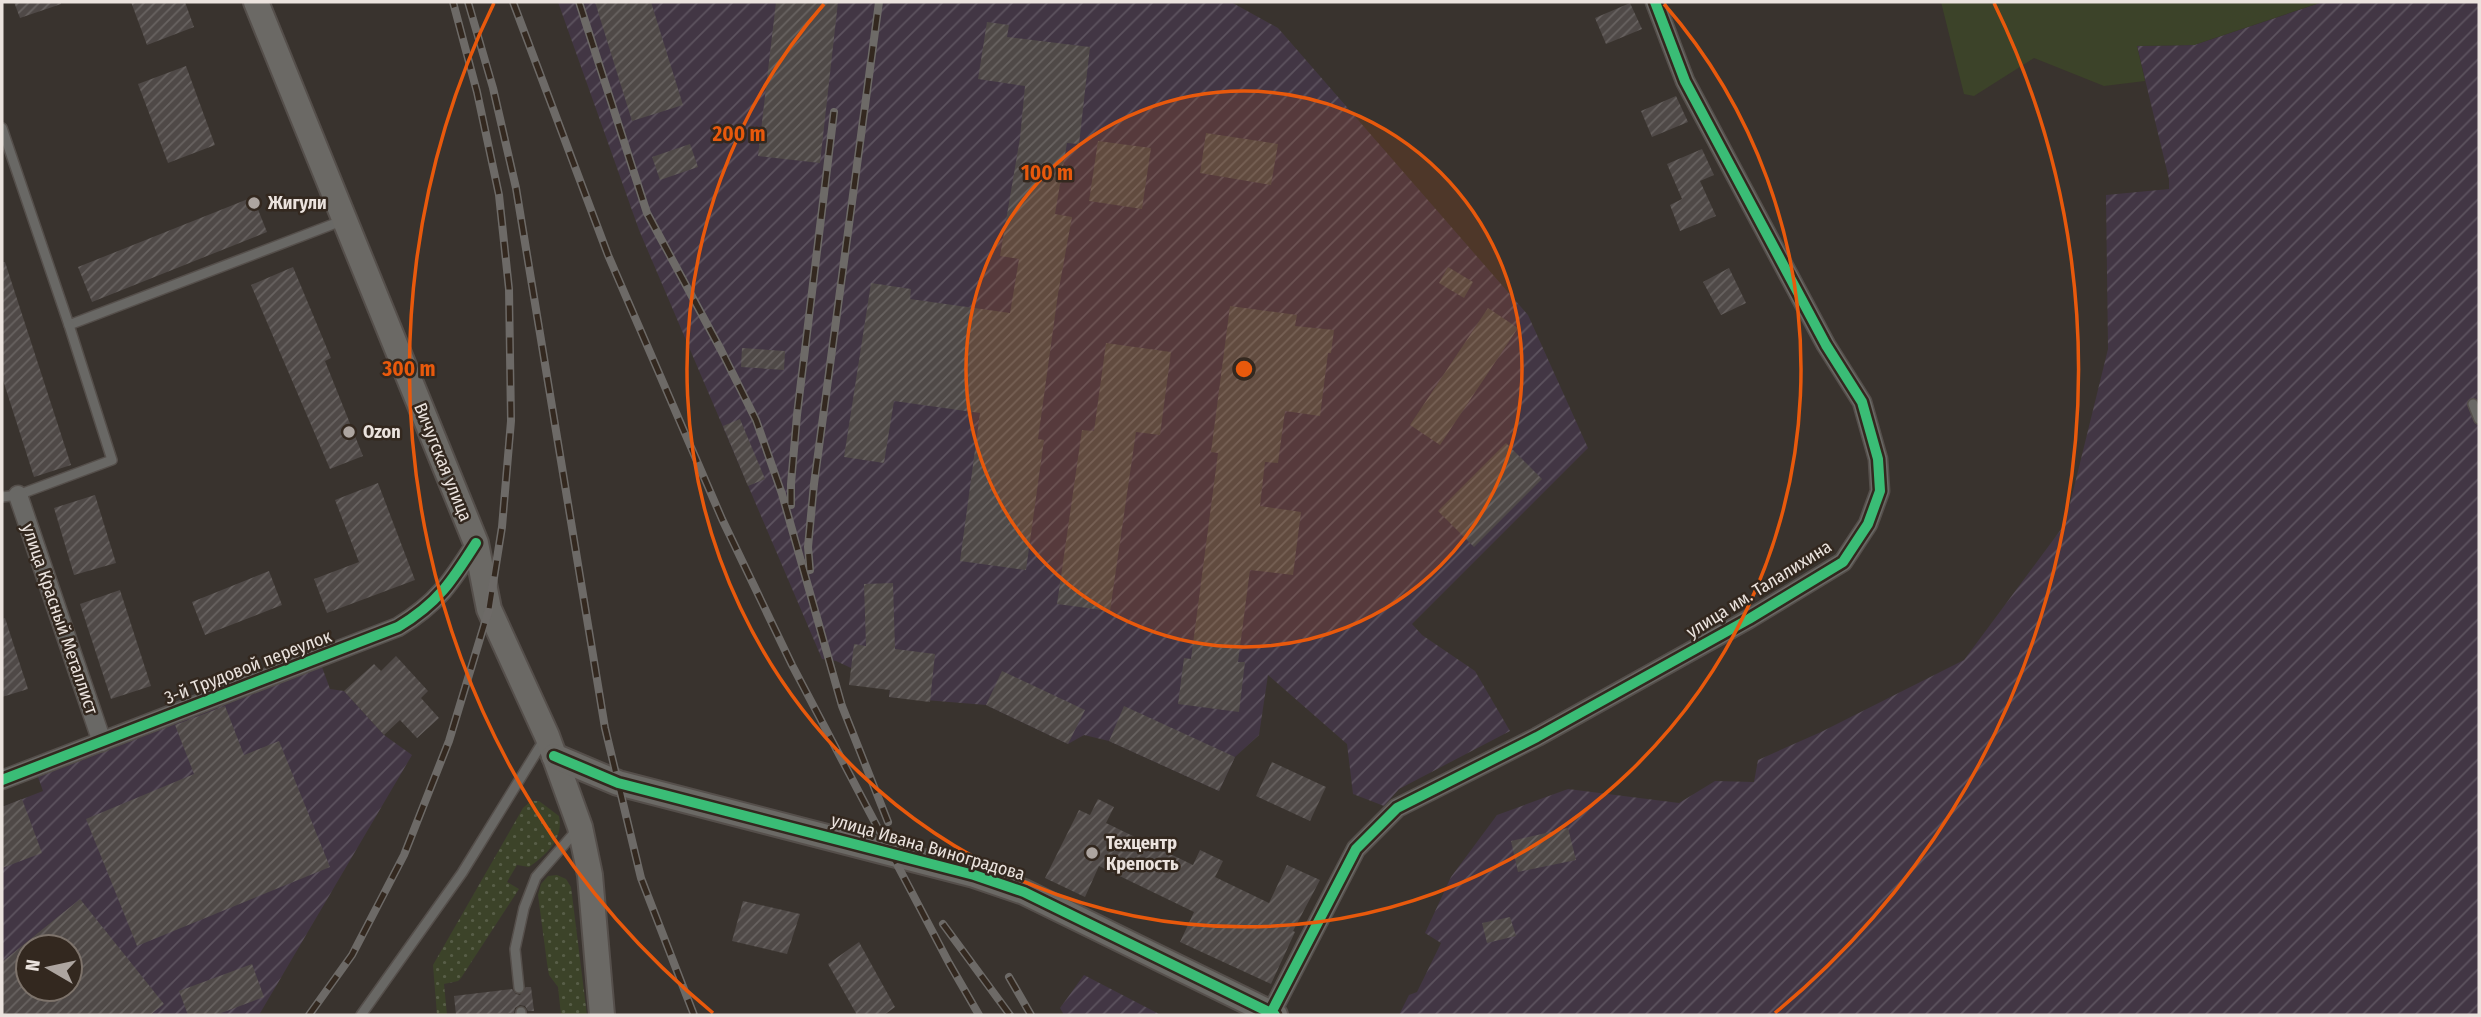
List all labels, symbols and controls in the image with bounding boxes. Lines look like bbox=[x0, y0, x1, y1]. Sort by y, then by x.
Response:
text: 200 m bbox=[711, 121, 766, 147]
text: 100 m bbox=[1021, 160, 1073, 186]
place label: Жигули bbox=[267, 192, 327, 214]
marker: Жигули bbox=[246, 195, 262, 211]
text: 300 m bbox=[381, 356, 436, 382]
centre of rings bbox=[1232, 357, 1256, 381]
street label: Вичугская улица bbox=[409, 400, 477, 525]
place label: Ozon bbox=[363, 421, 401, 443]
marker: Ozon bbox=[341, 424, 357, 440]
street label: улица Красный Металлист bbox=[17, 521, 103, 718]
street label: улица им. Талалихина bbox=[1682, 535, 1836, 643]
street label: 3-й Трудовой переулок bbox=[161, 625, 335, 709]
street label: улица Ивана Виноградова bbox=[829, 809, 1028, 885]
place label: Техцентр Крепость bbox=[1106, 832, 1179, 875]
marker: Техцентр Крепость bbox=[1084, 845, 1100, 861]
north arrow bbox=[14, 933, 84, 1003]
text: N bbox=[20, 958, 45, 973]

